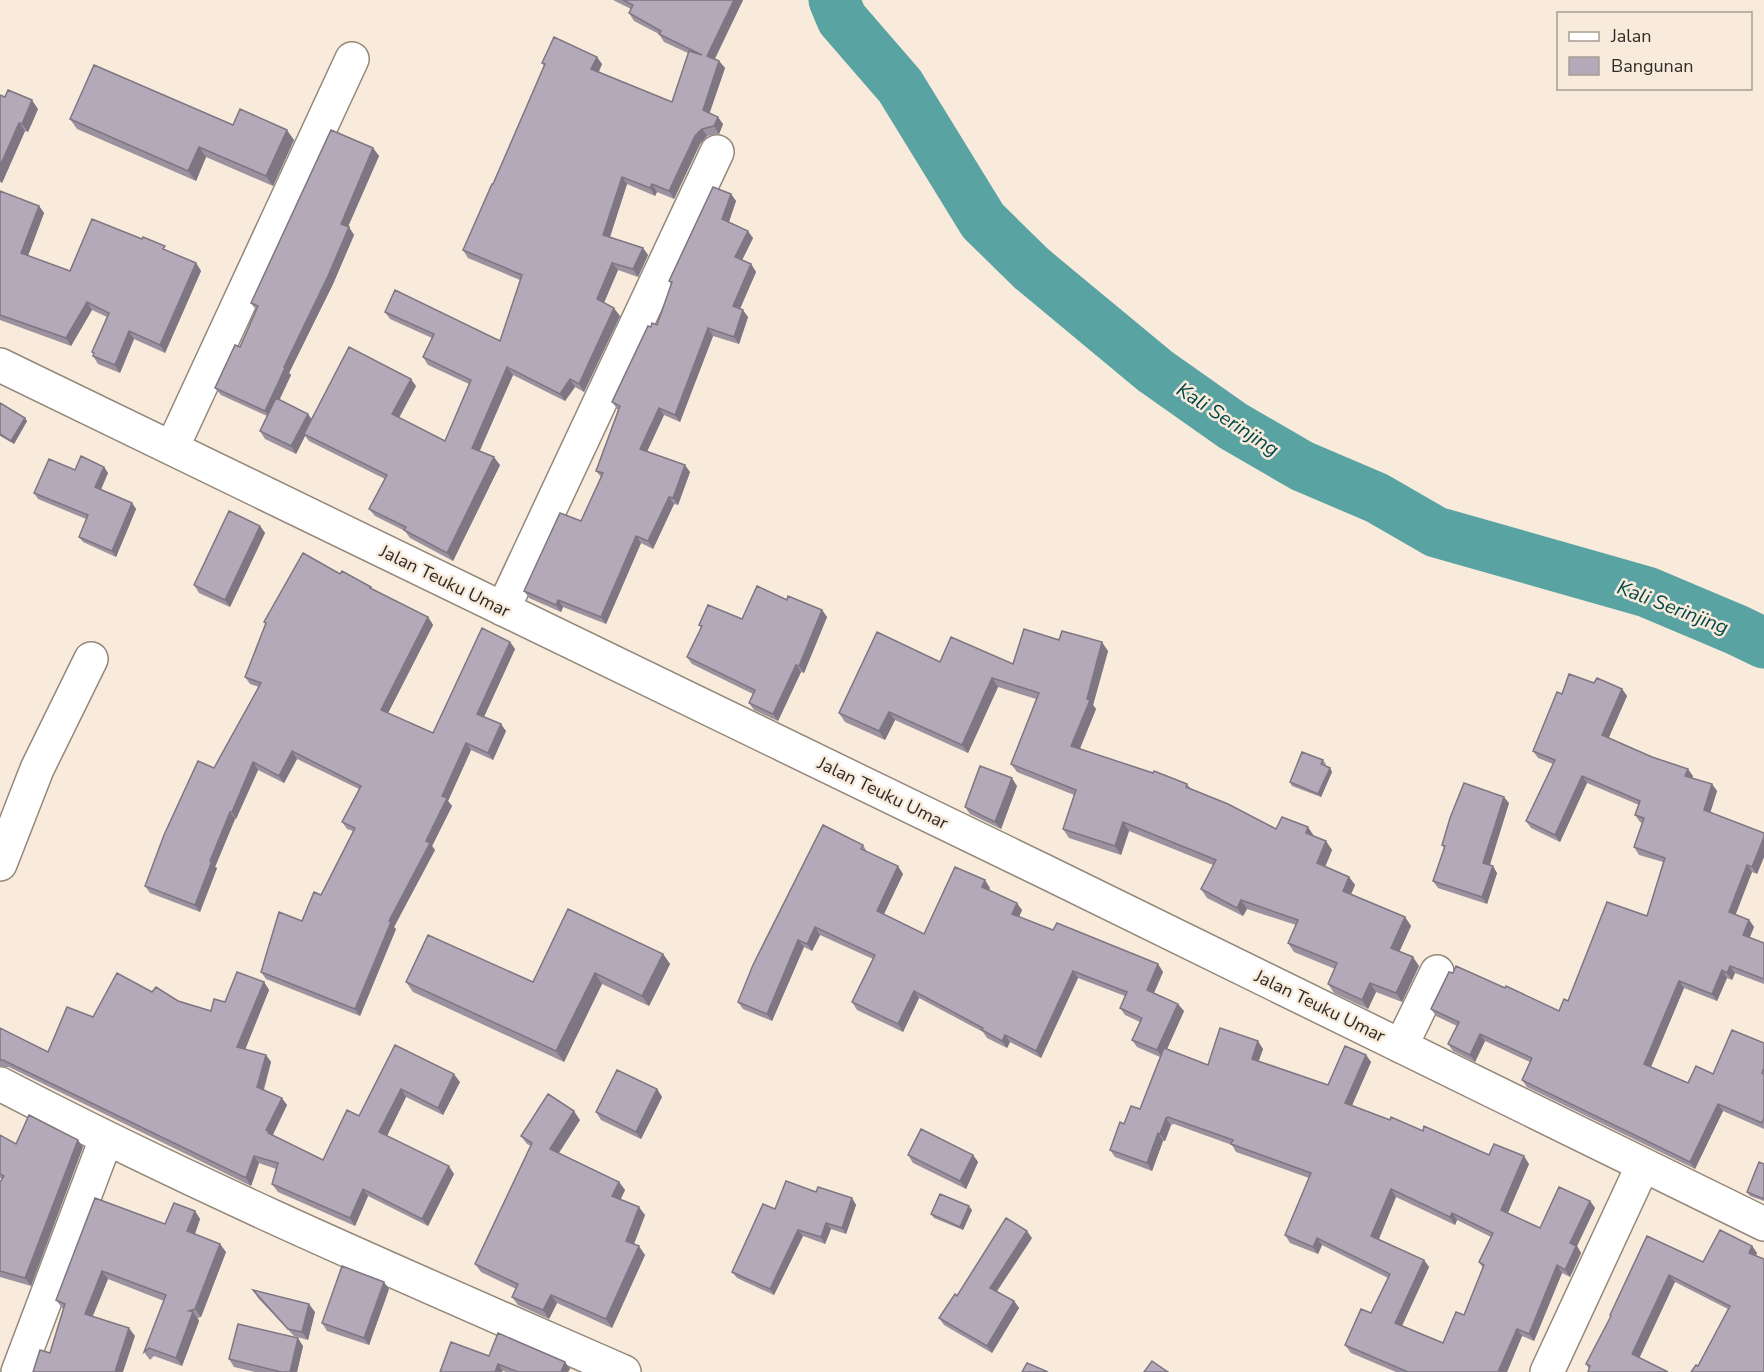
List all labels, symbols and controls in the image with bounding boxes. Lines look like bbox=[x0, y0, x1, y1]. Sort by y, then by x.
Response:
legend bbox=[1557, 12, 1752, 90]
text: Jalan bbox=[1610, 24, 1651, 48]
text: Bangunan bbox=[1611, 54, 1694, 78]
water label: Kali Serinjing bbox=[1171, 376, 1284, 463]
street label: Jalan Teuku Umar bbox=[375, 539, 515, 623]
water label: Kali Serinjing bbox=[1613, 574, 1732, 641]
street label: Jalan Teuku Umar bbox=[813, 751, 953, 835]
street label: Jalan Teuku Umar bbox=[1250, 964, 1390, 1048]

